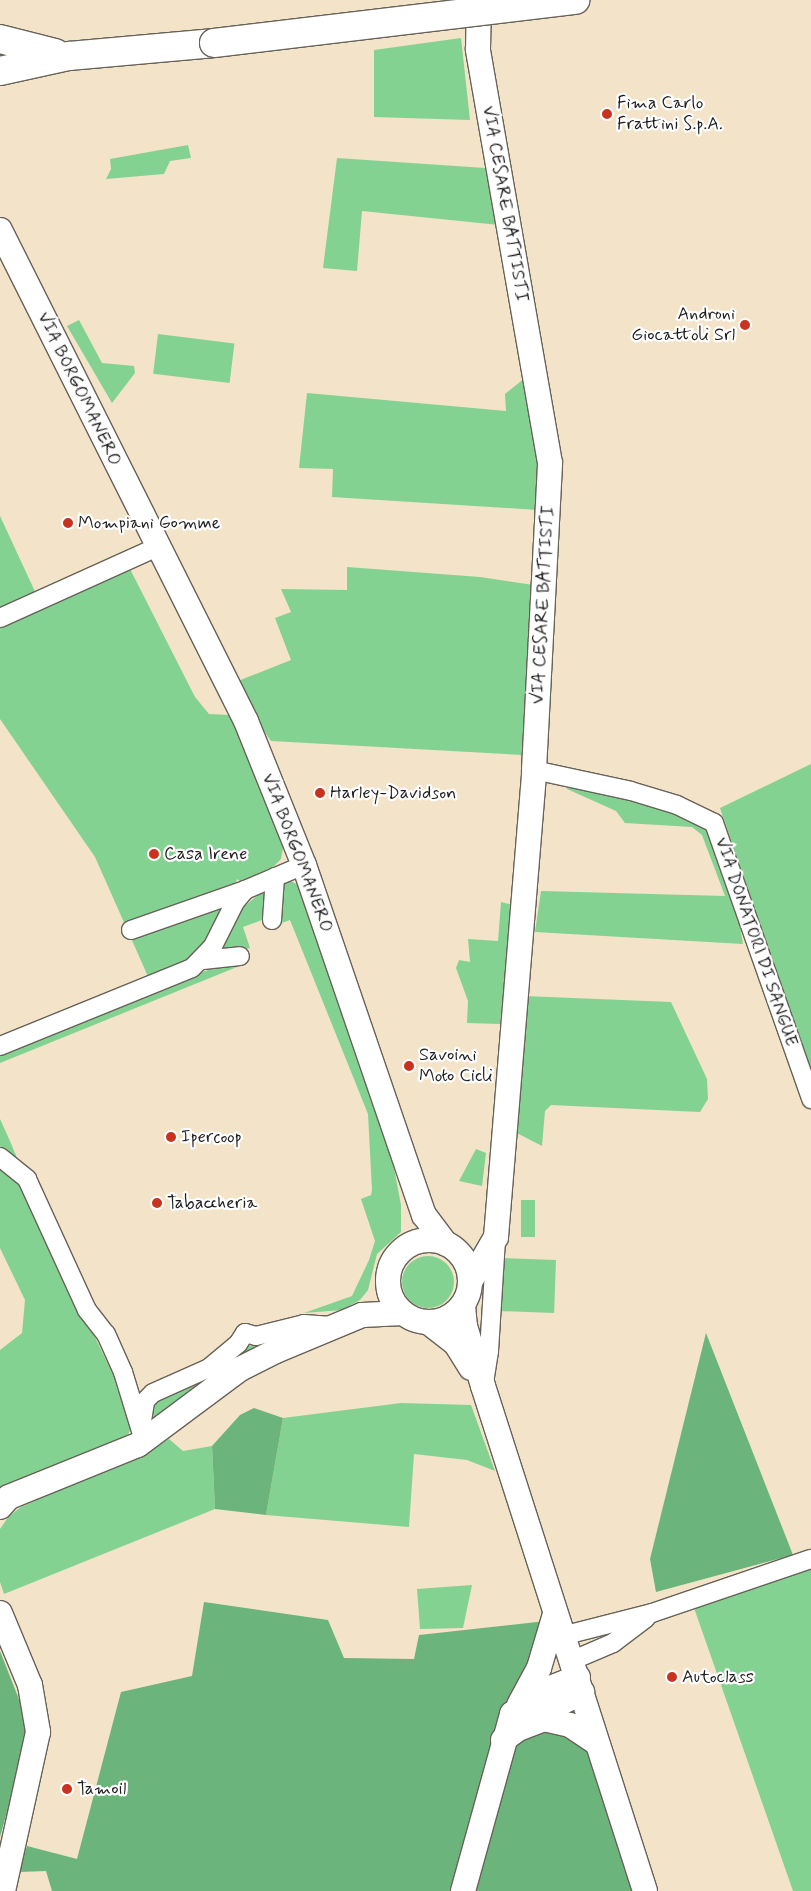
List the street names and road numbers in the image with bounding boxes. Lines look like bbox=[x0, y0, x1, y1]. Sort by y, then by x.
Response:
street label: VIA CESARE BATTISTI bbox=[478, 107, 532, 301]
street label: VIA BORGOMANERO bbox=[32, 308, 126, 470]
street label: VIA CESARE BATTISTI bbox=[527, 508, 559, 702]
street label: VIA BORGOMANERO bbox=[257, 770, 337, 936]
street label: VIA DONATORI DI SANGUE bbox=[709, 832, 803, 1052]

